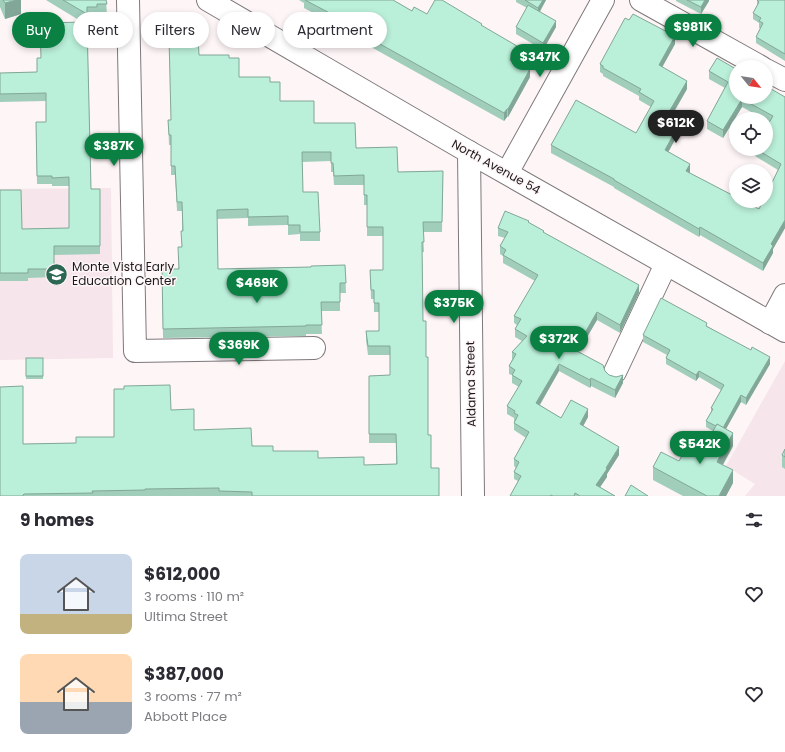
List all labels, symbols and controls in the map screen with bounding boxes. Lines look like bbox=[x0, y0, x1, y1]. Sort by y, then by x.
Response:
chip: Buy bbox=[12, 12, 65, 48]
chip: Rent bbox=[73, 12, 133, 48]
chip: Filters bbox=[141, 12, 209, 48]
chip: New bbox=[217, 12, 275, 48]
chip: Apartment bbox=[283, 12, 387, 48]
pin: $981K bbox=[665, 14, 721, 48]
text: $981K bbox=[674, 17, 712, 36]
pin: $347K bbox=[512, 44, 568, 78]
text: $347K bbox=[519, 47, 561, 66]
north arrow bbox=[729, 60, 773, 104]
map controls bbox=[729, 60, 773, 208]
pin: $612K bbox=[648, 110, 704, 144]
button: locate bbox=[729, 112, 773, 156]
text: $612K bbox=[657, 113, 695, 132]
pin: $387K bbox=[86, 133, 142, 167]
street label: North Avenue 54 bbox=[449, 135, 544, 198]
text: $387K bbox=[94, 136, 134, 155]
button: layers bbox=[729, 164, 773, 208]
place label: Monte Vista Early Education Center bbox=[72, 258, 176, 289]
school or university icon: Monte Vista Early Education Center bbox=[43, 261, 69, 287]
pin: $469K bbox=[229, 270, 285, 304]
text: $469K bbox=[236, 273, 278, 292]
pin: $375K bbox=[426, 290, 482, 324]
text: $375K bbox=[434, 293, 474, 312]
pin: $372K bbox=[531, 326, 587, 360]
text: $372K bbox=[539, 329, 579, 348]
pin: $369K bbox=[211, 332, 267, 366]
text: $369K bbox=[218, 335, 260, 354]
street label: Aldama Street bbox=[461, 341, 480, 427]
pin: $542K bbox=[672, 431, 728, 465]
text: $542K bbox=[679, 434, 721, 453]
text: 9 homes bbox=[20, 508, 94, 532]
icon: filters bbox=[743, 509, 765, 531]
text: $612,000 bbox=[144, 562, 220, 586]
icon: home bbox=[52, 570, 100, 618]
icon: heart bbox=[743, 583, 765, 605]
text: 3 rooms · 110 m² bbox=[144, 587, 244, 606]
text: Ultima Street bbox=[144, 607, 228, 626]
text: $387,000 bbox=[144, 662, 224, 686]
icon: home bbox=[52, 670, 100, 718]
icon: heart bbox=[743, 683, 765, 705]
text: 3 rooms · 77 m² bbox=[144, 687, 242, 706]
text: Abbott Place bbox=[144, 707, 227, 726]

